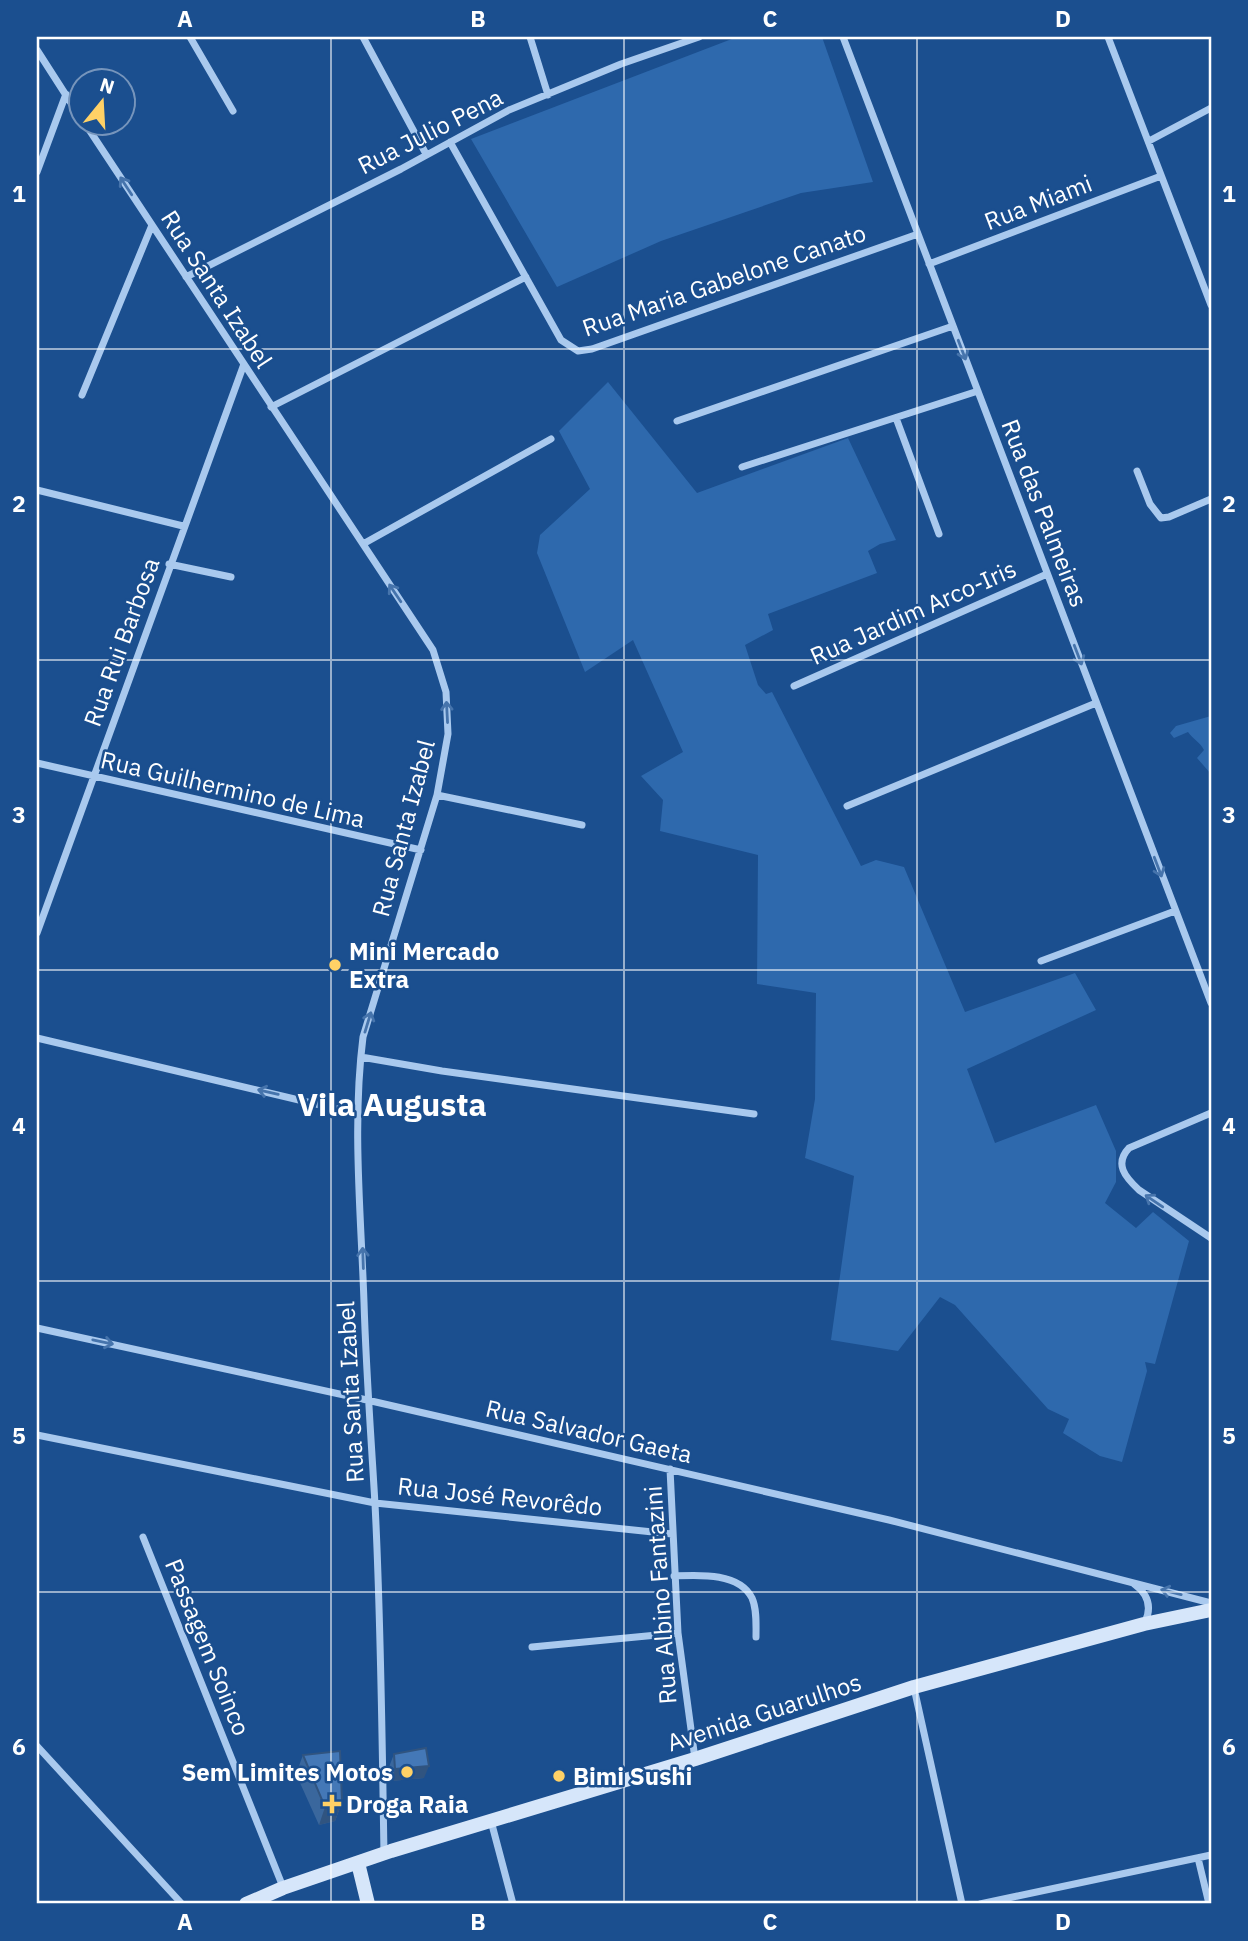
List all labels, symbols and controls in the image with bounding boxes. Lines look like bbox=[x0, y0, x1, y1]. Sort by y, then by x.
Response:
text: A bbox=[177, 3, 193, 33]
text: B bbox=[470, 3, 486, 33]
text: C bbox=[763, 3, 778, 33]
text: D bbox=[1055, 3, 1071, 33]
north arrow bbox=[66, 66, 136, 136]
text: N bbox=[97, 72, 118, 99]
street label: Rua Julio Pena bbox=[352, 81, 508, 181]
street label: Rua Miami bbox=[980, 167, 1096, 237]
one-way arrow bbox=[119, 177, 133, 196]
text: 1 bbox=[12, 178, 26, 208]
text: 1 bbox=[1222, 178, 1236, 208]
street label: Rua Santa Izabel bbox=[154, 204, 280, 374]
street label: Rua Maria Gabelone Canato bbox=[578, 216, 870, 344]
one-way arrow bbox=[956, 339, 969, 361]
street label: Rua das Palmeiras bbox=[994, 415, 1096, 611]
text: 2 bbox=[12, 488, 26, 518]
text: 2 bbox=[1222, 488, 1236, 518]
street label: Rua Jardim Arco-Iris bbox=[805, 552, 1021, 672]
street label: Rua Rui Barbosa bbox=[76, 553, 166, 731]
one-way arrow bbox=[388, 584, 402, 603]
one-way arrow bbox=[1072, 643, 1085, 665]
one-way arrow bbox=[440, 701, 453, 724]
street label: Rua Santa Izabel bbox=[364, 736, 442, 920]
street label: Rua Guilhermino de Lima bbox=[98, 743, 368, 835]
text: 3 bbox=[12, 799, 26, 829]
text: 3 bbox=[1222, 799, 1236, 829]
one-way arrow bbox=[1153, 856, 1165, 878]
place label: Mini Mercado Extra bbox=[349, 935, 499, 995]
marker: Mini Mercado Extra bbox=[327, 957, 343, 973]
one-way arrow bbox=[363, 1011, 375, 1033]
district label: Vila Augusta bbox=[297, 1083, 487, 1125]
one-way arrow bbox=[257, 1085, 280, 1099]
text: 4 bbox=[12, 1110, 26, 1140]
text: 4 bbox=[1222, 1110, 1236, 1140]
one-way arrow bbox=[1145, 1193, 1165, 1207]
one-way arrow bbox=[356, 1247, 369, 1270]
street label: Rua Santa Izabel bbox=[329, 1300, 371, 1484]
one-way arrow bbox=[91, 1336, 114, 1350]
street label: Rua Salvador Gaeta bbox=[483, 1392, 695, 1470]
text: 5 bbox=[12, 1420, 26, 1450]
text: 5 bbox=[1222, 1420, 1236, 1450]
street label: Rua José Revorêdo bbox=[396, 1469, 604, 1523]
street label: Rua Albino Fantazini bbox=[636, 1485, 684, 1705]
street label: Passagem Soinco bbox=[158, 1554, 258, 1740]
one-way arrow bbox=[1160, 1585, 1183, 1598]
street label: Avenida Guarulhos bbox=[663, 1665, 865, 1759]
text: 6 bbox=[12, 1731, 26, 1761]
text: 6 bbox=[1222, 1731, 1236, 1761]
place label: Sem Limites Motos bbox=[181, 1756, 393, 1788]
place label: Bimi Sushi bbox=[573, 1760, 692, 1792]
marker: Sem Limites Motos bbox=[399, 1764, 415, 1780]
marker: Bimi Sushi bbox=[551, 1768, 567, 1784]
place label: Droga Raia bbox=[346, 1788, 468, 1820]
marker: Droga Raia bbox=[324, 1796, 340, 1812]
text: A bbox=[177, 1906, 193, 1936]
text: B bbox=[470, 1906, 486, 1936]
text: C bbox=[763, 1906, 778, 1936]
text: D bbox=[1055, 1906, 1071, 1936]

